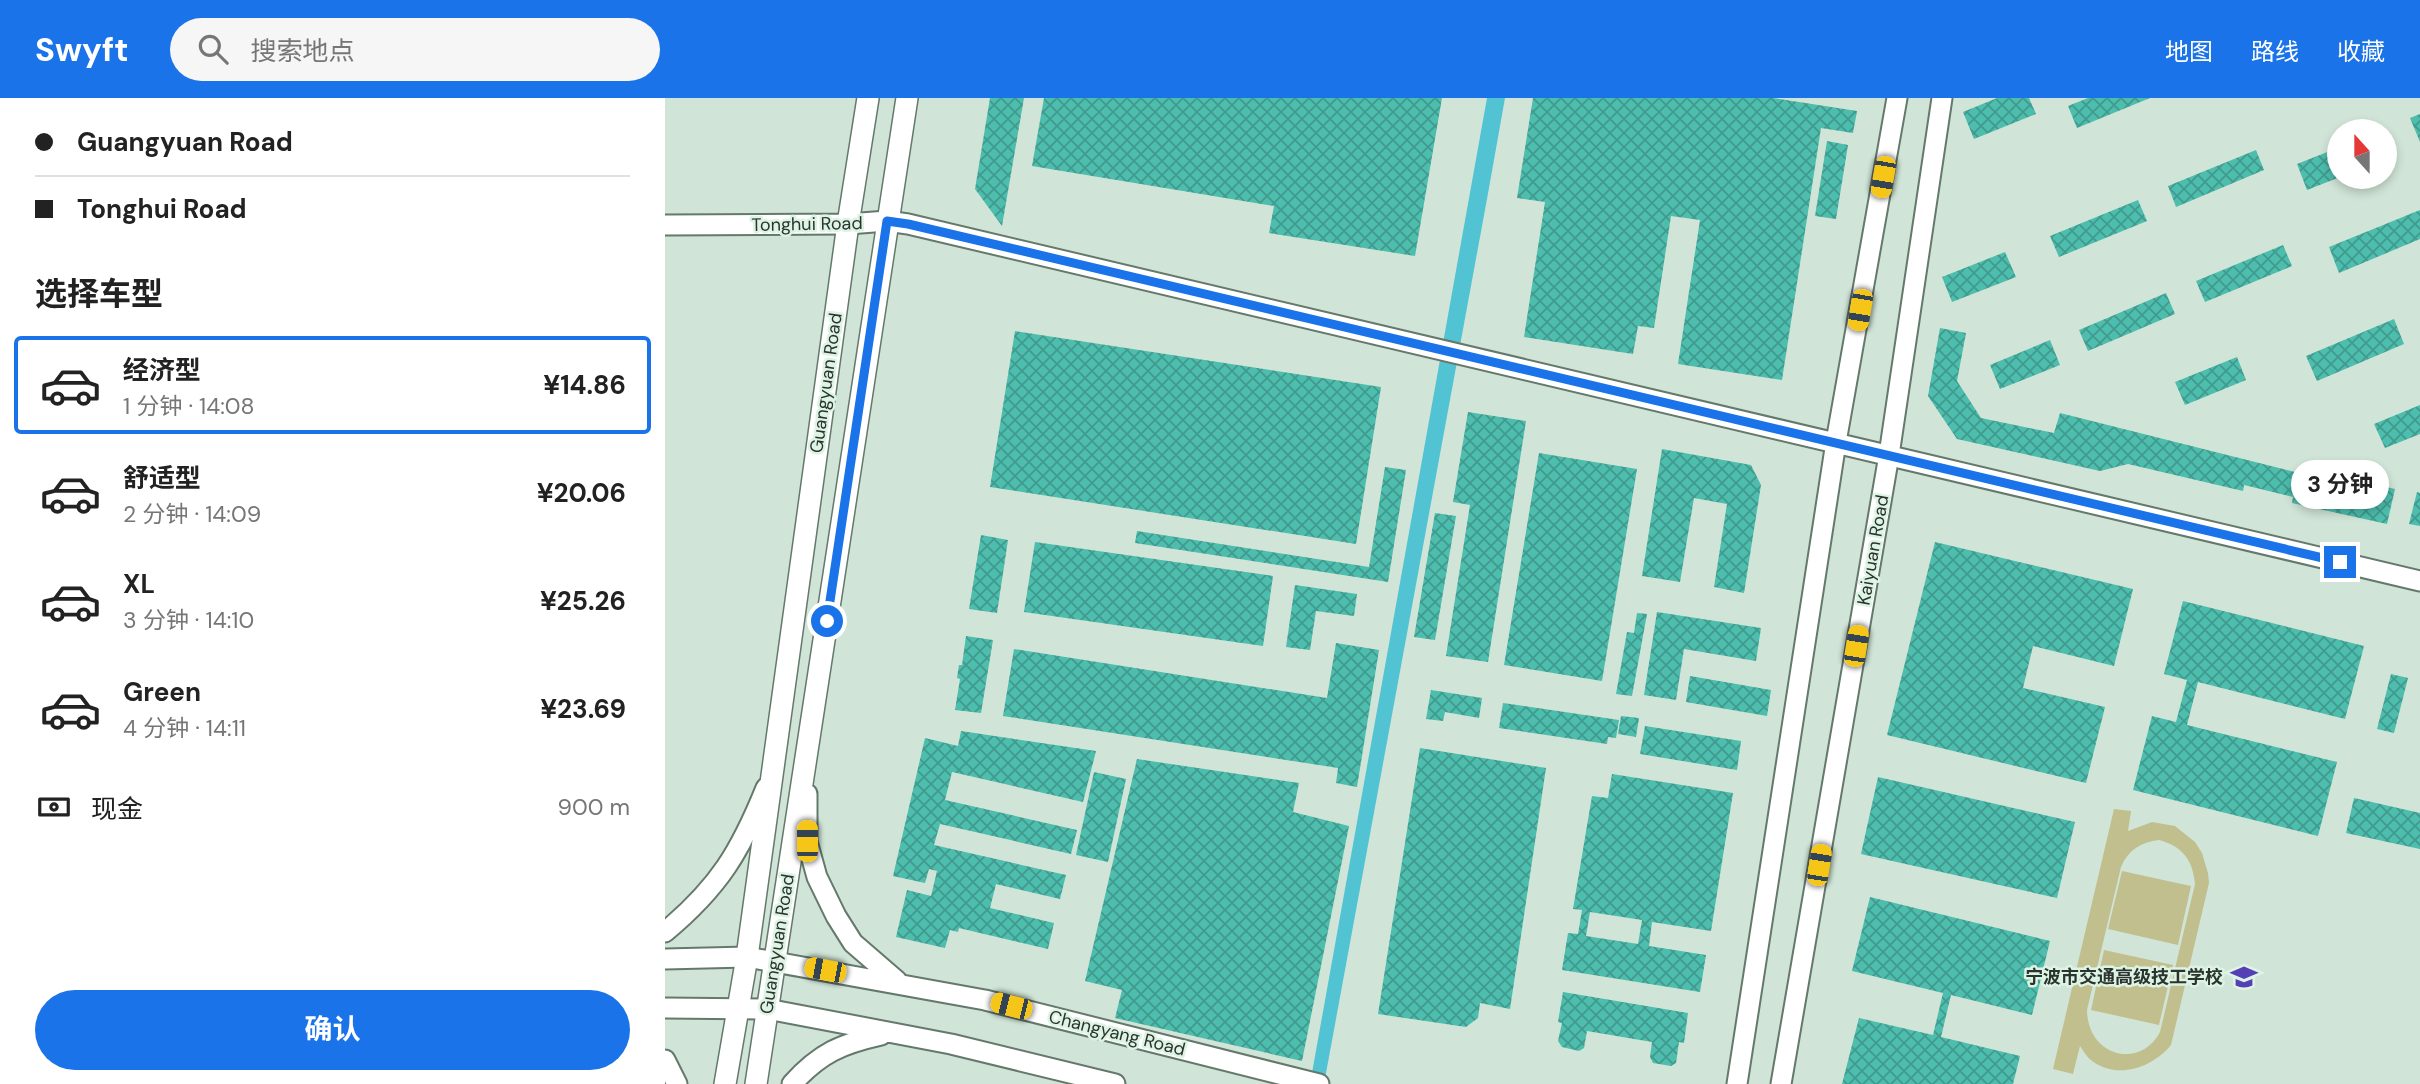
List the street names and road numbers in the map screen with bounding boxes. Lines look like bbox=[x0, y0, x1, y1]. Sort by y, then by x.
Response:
street label: Tonghui Road bbox=[751, 211, 863, 237]
street label: Guangyuan Road bbox=[804, 311, 848, 455]
street label: Kaiyuan Road bbox=[1852, 493, 1894, 607]
street label: Guangyuan Road bbox=[754, 872, 800, 1016]
street label: Changyang Road bbox=[1046, 1004, 1188, 1062]

